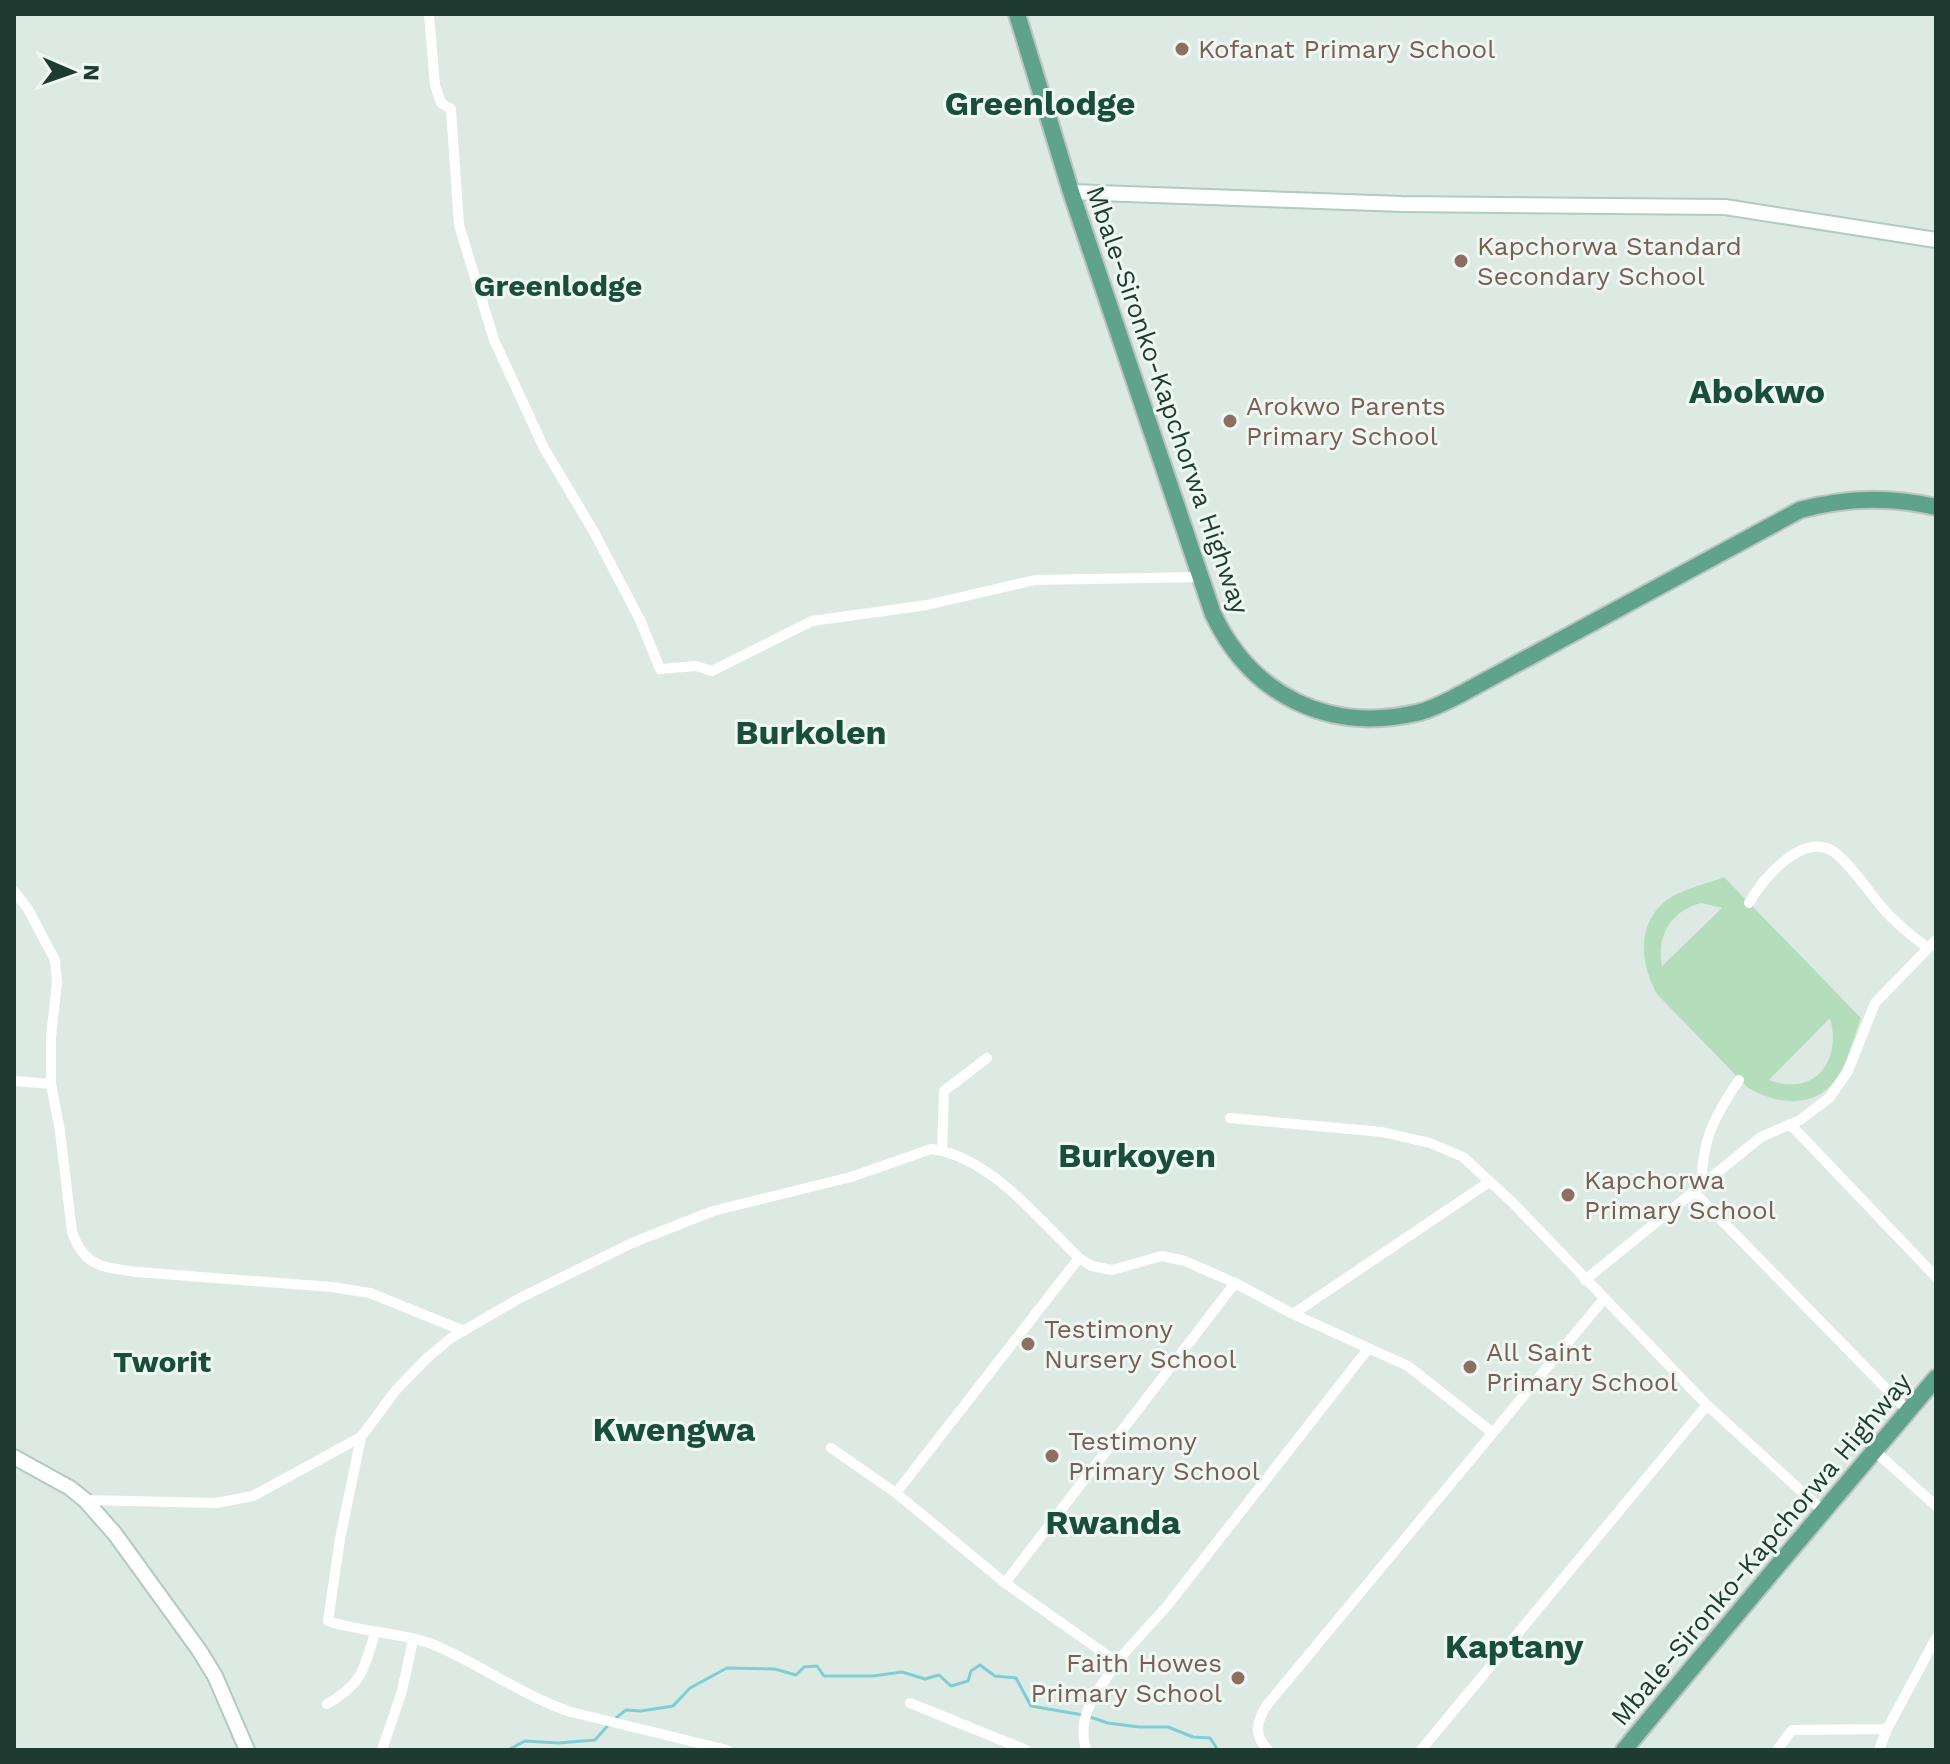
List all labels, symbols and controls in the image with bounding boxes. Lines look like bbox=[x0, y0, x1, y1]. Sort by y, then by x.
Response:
north arrow bbox=[32, 32, 112, 112]
place label: Kofanat Primary School bbox=[1198, 34, 1495, 64]
marker: Kofanat Primary School bbox=[1173, 40, 1191, 58]
text: N bbox=[79, 64, 104, 81]
district label: Greenlodge bbox=[945, 83, 1135, 123]
street label: Mbale-Sironko-Kapchorwa Highway bbox=[1080, 182, 1256, 619]
place label: Kapchorwa Standard Secondary School bbox=[1477, 231, 1742, 291]
marker: Kapchorwa Standard Secondary School bbox=[1452, 252, 1470, 270]
district label: Greenlodge bbox=[474, 268, 642, 303]
district label: Abokwo bbox=[1689, 371, 1825, 411]
place label: Arokwo Parents Primary School bbox=[1246, 391, 1446, 451]
marker: Arokwo Parents Primary School bbox=[1221, 412, 1239, 430]
district label: Burkolen bbox=[735, 712, 887, 752]
district label: Burkoyen bbox=[1058, 1135, 1216, 1175]
place label: Kapchorwa Primary School bbox=[1584, 1165, 1776, 1225]
marker: Kapchorwa Primary School bbox=[1559, 1186, 1577, 1204]
place label: Testimony Nursery School bbox=[1044, 1314, 1236, 1374]
marker: Testimony Nursery School bbox=[1019, 1335, 1037, 1353]
place label: All Saint Primary School bbox=[1486, 1337, 1678, 1397]
district label: Tworit bbox=[113, 1344, 211, 1379]
marker: All Saint Primary School bbox=[1461, 1358, 1479, 1376]
street label: Mbale-Sironko-Kapchorwa Highway bbox=[1605, 1366, 1918, 1731]
district label: Kwengwa bbox=[593, 1409, 756, 1449]
place label: Testimony Primary School bbox=[1068, 1426, 1260, 1486]
marker: Testimony Primary School bbox=[1043, 1447, 1061, 1465]
district label: Rwanda bbox=[1045, 1502, 1181, 1542]
district label: Kaptany bbox=[1445, 1626, 1584, 1666]
place label: Faith Howes Primary School bbox=[1030, 1648, 1222, 1708]
marker: Faith Howes Primary School bbox=[1229, 1669, 1247, 1687]

